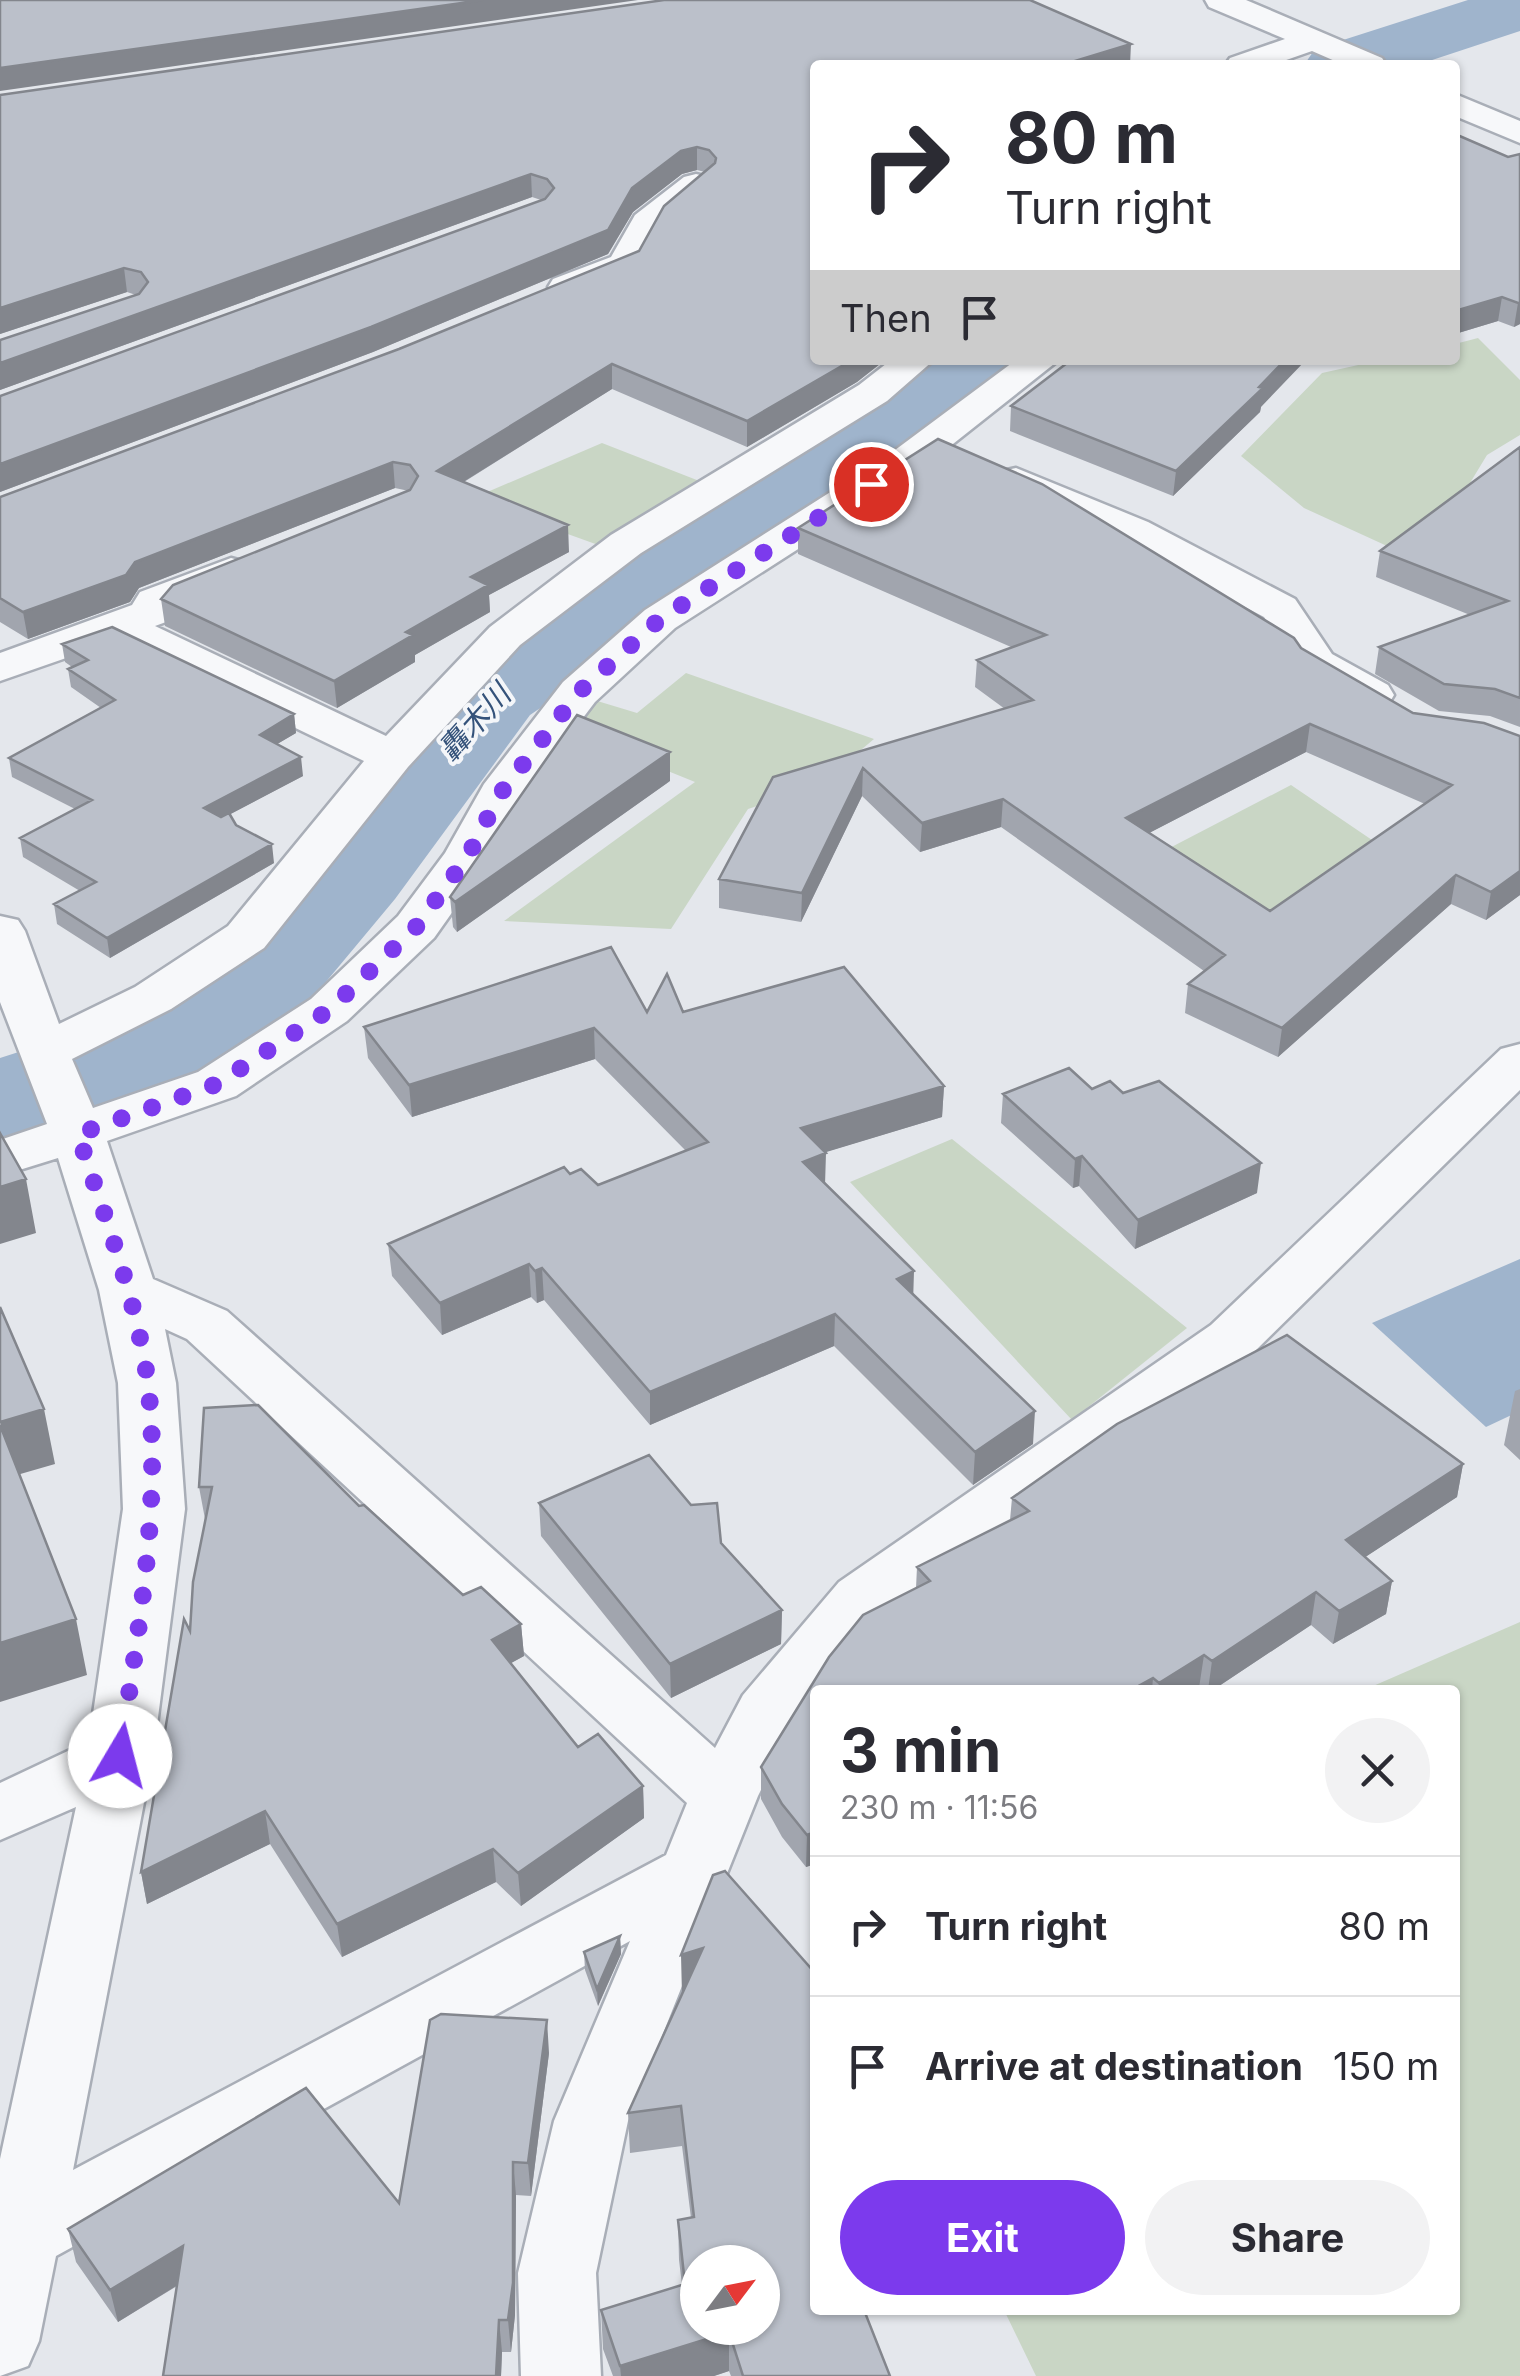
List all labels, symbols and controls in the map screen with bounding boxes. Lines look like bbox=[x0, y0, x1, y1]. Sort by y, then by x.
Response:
text: 80 m bbox=[1005, 95, 1178, 180]
icon: right bbox=[840, 100, 970, 230]
text: Turn right bbox=[1005, 180, 1212, 235]
icon: arrive bbox=[952, 290, 1007, 345]
text: Then bbox=[840, 295, 932, 341]
pin bbox=[829, 442, 914, 527]
icon: arrive bbox=[844, 457, 899, 512]
water label: 轟木川 bbox=[431, 674, 519, 767]
position arrow bbox=[68, 1704, 172, 1808]
text: 3 min bbox=[840, 1714, 1001, 1786]
button: close bbox=[1325, 1718, 1430, 1823]
text: 230 m · 11:56 bbox=[840, 1788, 1038, 1827]
icon: right bbox=[840, 1899, 895, 1954]
text: Turn right bbox=[925, 1903, 1107, 1949]
text: 80 m bbox=[1339, 1903, 1430, 1949]
icon: arrive bbox=[840, 2039, 895, 2094]
text: Arrive at destination bbox=[925, 2043, 1303, 2089]
text: 150 m bbox=[1333, 2043, 1439, 2089]
button: Exit bbox=[840, 2180, 1125, 2295]
button: Share bbox=[1145, 2180, 1430, 2295]
north arrow bbox=[680, 2245, 780, 2345]
map controls bbox=[680, 2245, 780, 2345]

